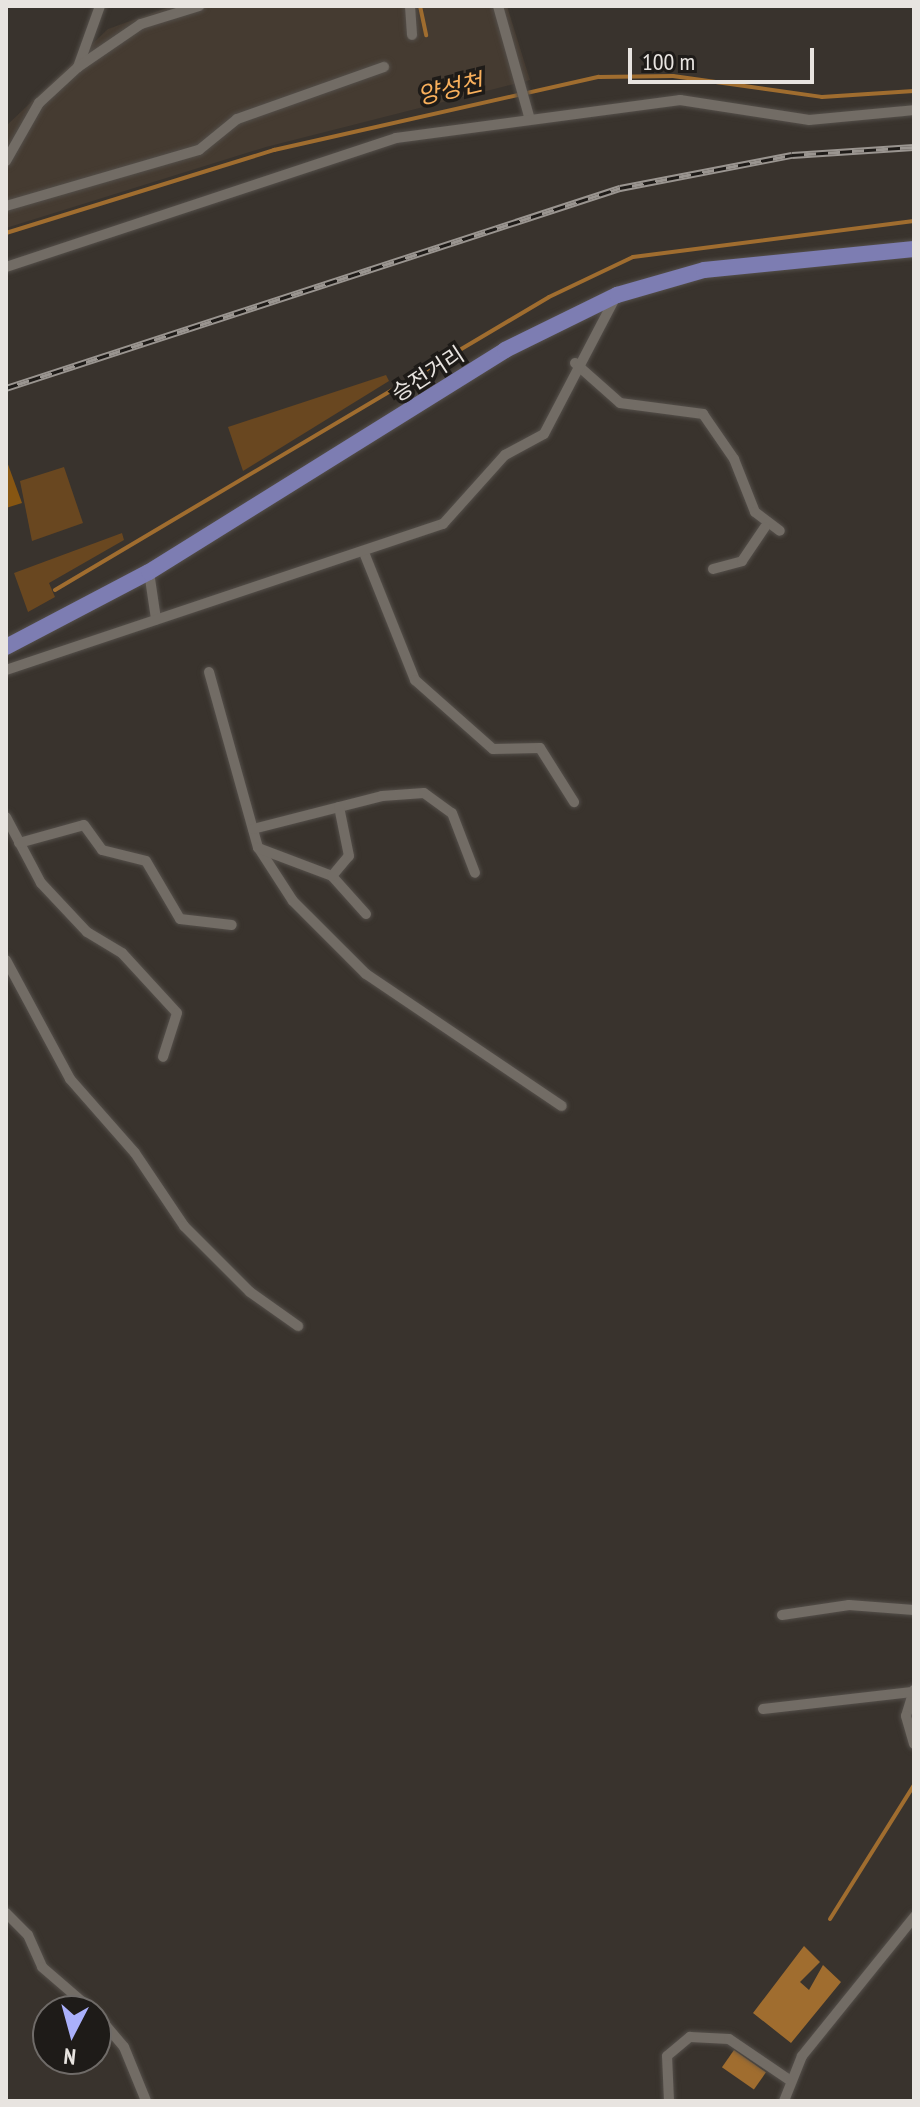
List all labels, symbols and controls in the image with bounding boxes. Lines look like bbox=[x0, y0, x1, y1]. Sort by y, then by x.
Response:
scale bar bbox=[632, 32, 818, 82]
text: 100 m bbox=[642, 46, 695, 77]
water label: 양성천 bbox=[414, 68, 486, 110]
street label: 승전거리 bbox=[387, 341, 469, 407]
north arrow bbox=[32, 1995, 112, 2075]
text: N bbox=[62, 2042, 77, 2071]

